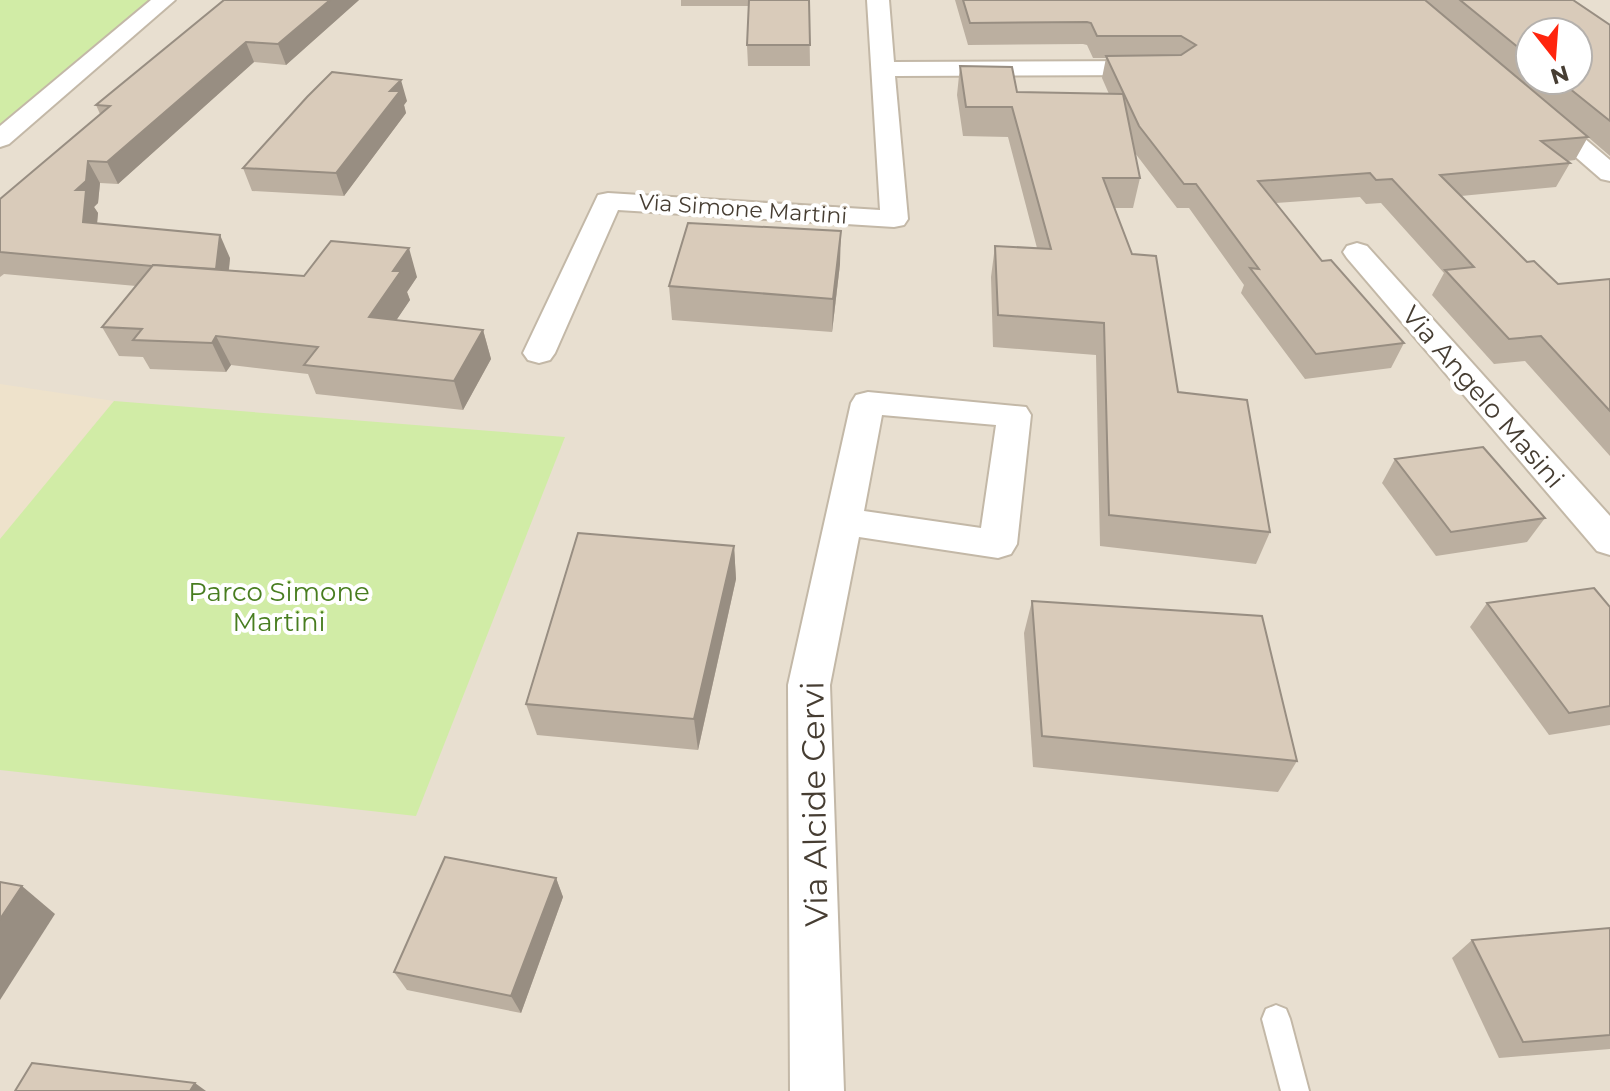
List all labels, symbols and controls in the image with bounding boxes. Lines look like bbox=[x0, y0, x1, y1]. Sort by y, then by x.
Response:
north arrow bbox=[1514, 16, 1594, 96]
text: N bbox=[1547, 59, 1572, 90]
street label: Via Simone Martini bbox=[638, 188, 848, 230]
street label: Via Angelo Masini bbox=[1395, 299, 1571, 495]
park label: Parco Simone Martini bbox=[188, 576, 370, 638]
street label: Via Alcide Cervi bbox=[792, 681, 836, 927]

